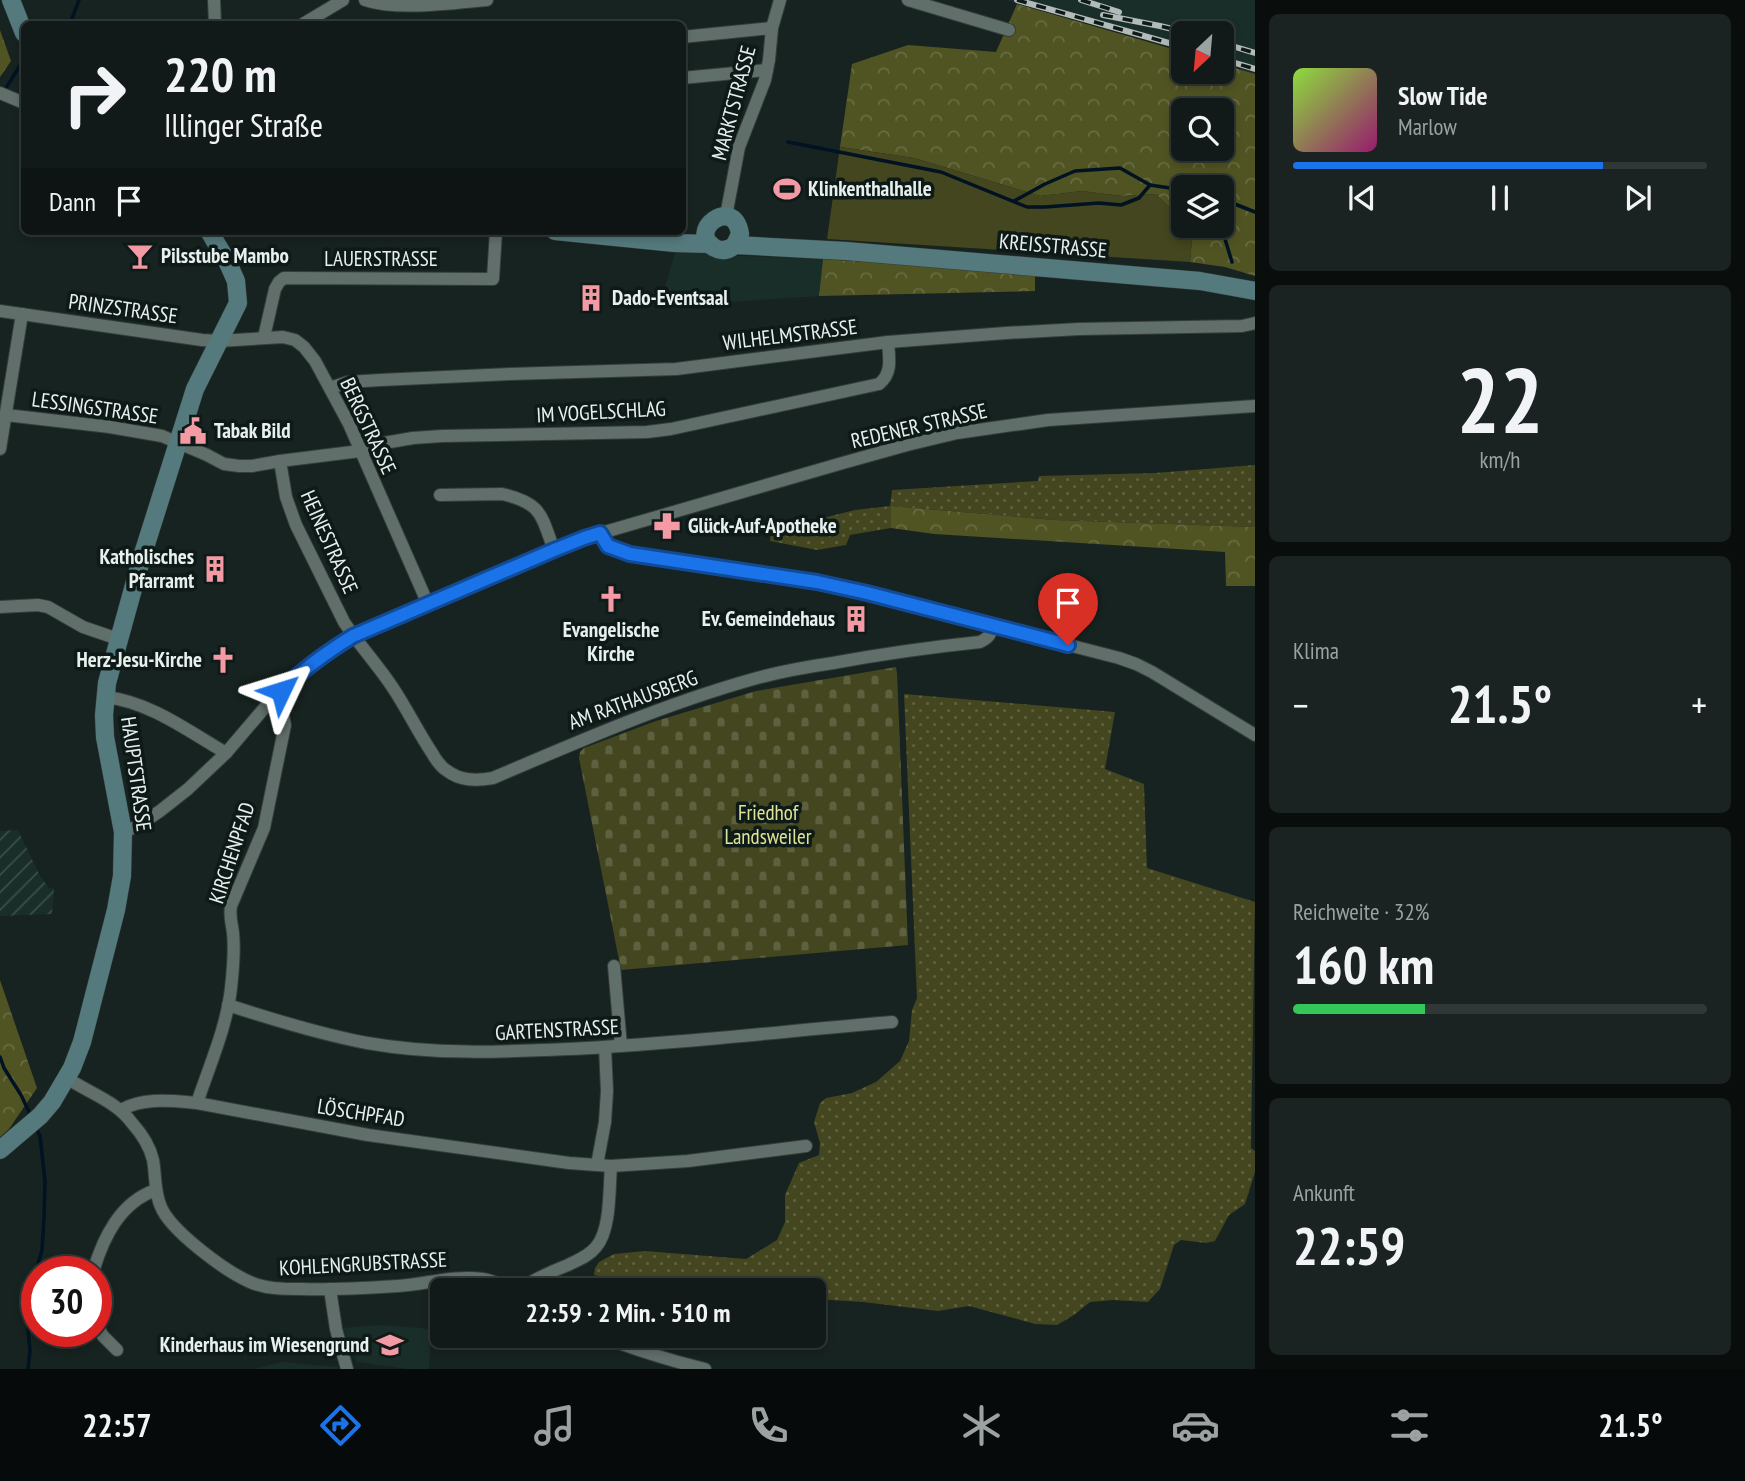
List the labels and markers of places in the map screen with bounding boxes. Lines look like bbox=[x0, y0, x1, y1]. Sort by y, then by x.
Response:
sports icon: Klinkenthalhalle bbox=[772, 174, 802, 204]
place label: Klinkenthalhalle bbox=[808, 175, 932, 202]
bar icon: Pilsstube Mambo bbox=[125, 241, 155, 271]
place label: Pilsstube Mambo bbox=[161, 242, 289, 269]
building icon: Dado-Eventsaal bbox=[576, 283, 606, 313]
place label: Dado-Eventsaal bbox=[612, 284, 729, 311]
public building icon: Tabak Bild bbox=[178, 416, 208, 446]
place label: Tabak Bild bbox=[214, 417, 291, 444]
pharmacy icon: Glück-Auf-Apotheke bbox=[652, 511, 682, 541]
place label: Glück-Auf-Apotheke bbox=[688, 512, 837, 539]
place label: Katholisches Pfarramt bbox=[100, 543, 194, 594]
building icon: Katholisches Pfarramt bbox=[200, 554, 230, 584]
pin bbox=[1038, 573, 1098, 645]
church icon: Evangelische Kirche bbox=[596, 584, 626, 614]
building icon: Ev. Gemeindehaus bbox=[841, 604, 871, 634]
place label: Ev. Gemeindehaus bbox=[702, 605, 835, 632]
place label: Evangelische Kirche bbox=[563, 616, 659, 667]
church icon: Herz-Jesu-Kirche bbox=[208, 645, 238, 675]
place label: Herz-Jesu-Kirche bbox=[77, 646, 202, 673]
school or university icon: Kinderhaus im Wiesengrund bbox=[375, 1330, 405, 1360]
place label: Kinderhaus im Wiesengrund bbox=[160, 1331, 369, 1358]

